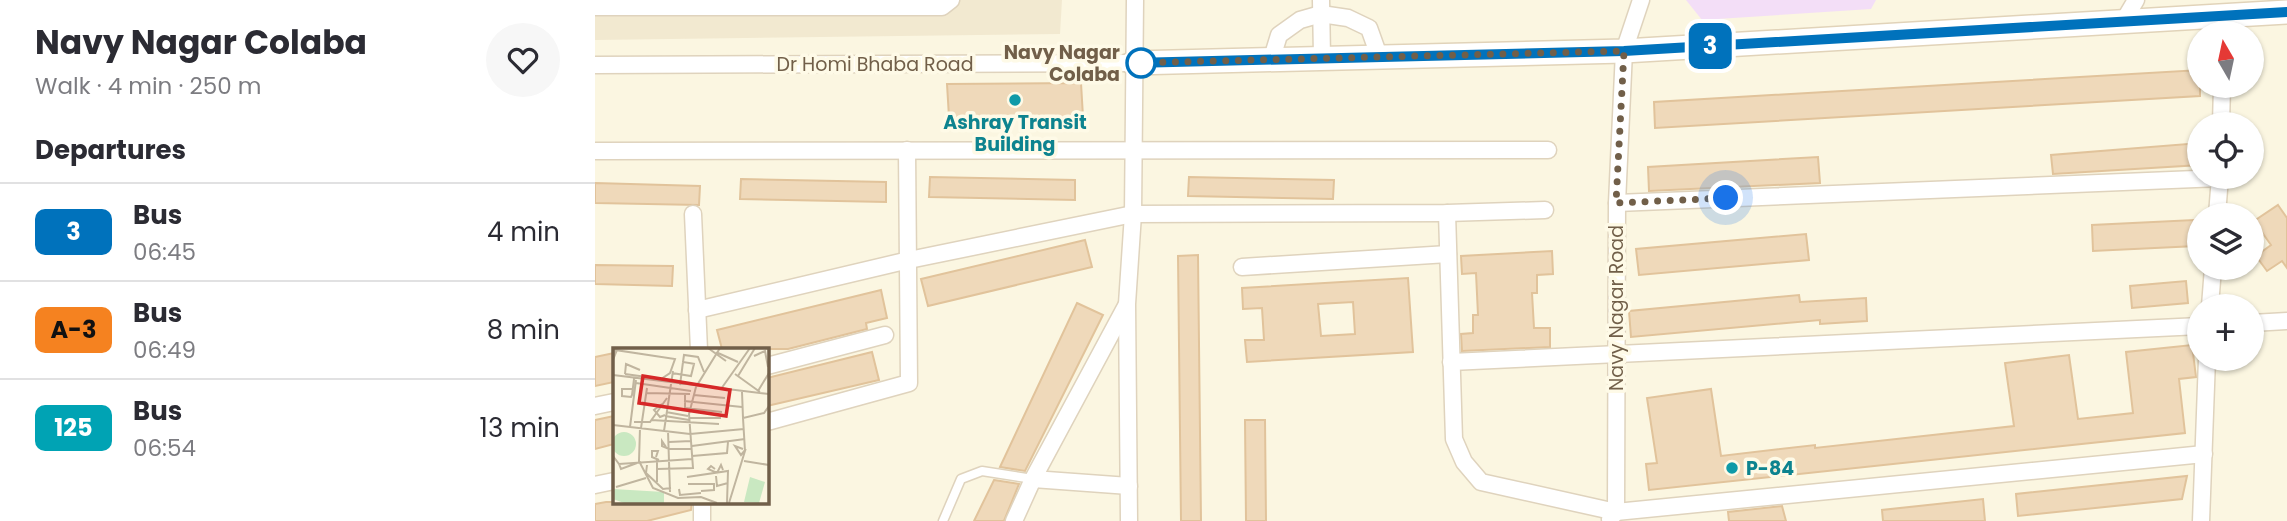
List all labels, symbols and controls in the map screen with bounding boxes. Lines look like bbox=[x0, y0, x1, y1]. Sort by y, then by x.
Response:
text: Navy Nagar Colaba bbox=[35, 19, 367, 66]
north arrow bbox=[2187, 21, 2265, 98]
map controls bbox=[2187, 21, 2264, 371]
button: heart bbox=[486, 23, 560, 97]
line badge: 3 bbox=[1687, 23, 1733, 69]
text: 3 bbox=[1703, 29, 1717, 62]
place label: Navy Nagar Colaba bbox=[1004, 39, 1120, 88]
marker: Navy Nagar Colaba bbox=[1126, 48, 1156, 78]
street label: Dr Homi Bhaba Road bbox=[776, 51, 974, 78]
text: Walk · 4 min · 250 m bbox=[35, 70, 261, 102]
marker: Ashray Transit Building bbox=[1007, 92, 1023, 108]
place label: Ashray Transit Building bbox=[943, 109, 1087, 158]
button: locate bbox=[2187, 112, 2264, 189]
text: Departures bbox=[35, 132, 186, 168]
your location bbox=[1708, 180, 1743, 215]
text: Bus bbox=[133, 197, 182, 233]
button: layers bbox=[2187, 203, 2264, 280]
text: 4 min bbox=[487, 214, 560, 250]
text: 3 bbox=[66, 215, 81, 248]
street label: Navy Nagar Road bbox=[1603, 225, 1630, 391]
text: 06:45 bbox=[133, 236, 196, 268]
button: + bbox=[2187, 294, 2264, 371]
text: Bus bbox=[133, 295, 182, 331]
text: 8 min bbox=[487, 312, 560, 348]
text: A-3 bbox=[50, 313, 97, 346]
text: 06:49 bbox=[133, 334, 196, 366]
inset map bbox=[613, 348, 768, 504]
text: Bus bbox=[133, 393, 182, 429]
text: 13 min bbox=[480, 410, 560, 446]
text: 125 bbox=[54, 411, 93, 444]
text: 06:54 bbox=[133, 432, 196, 464]
place label: P-84 bbox=[1746, 455, 1794, 482]
marker: P-84 bbox=[1724, 460, 1740, 476]

